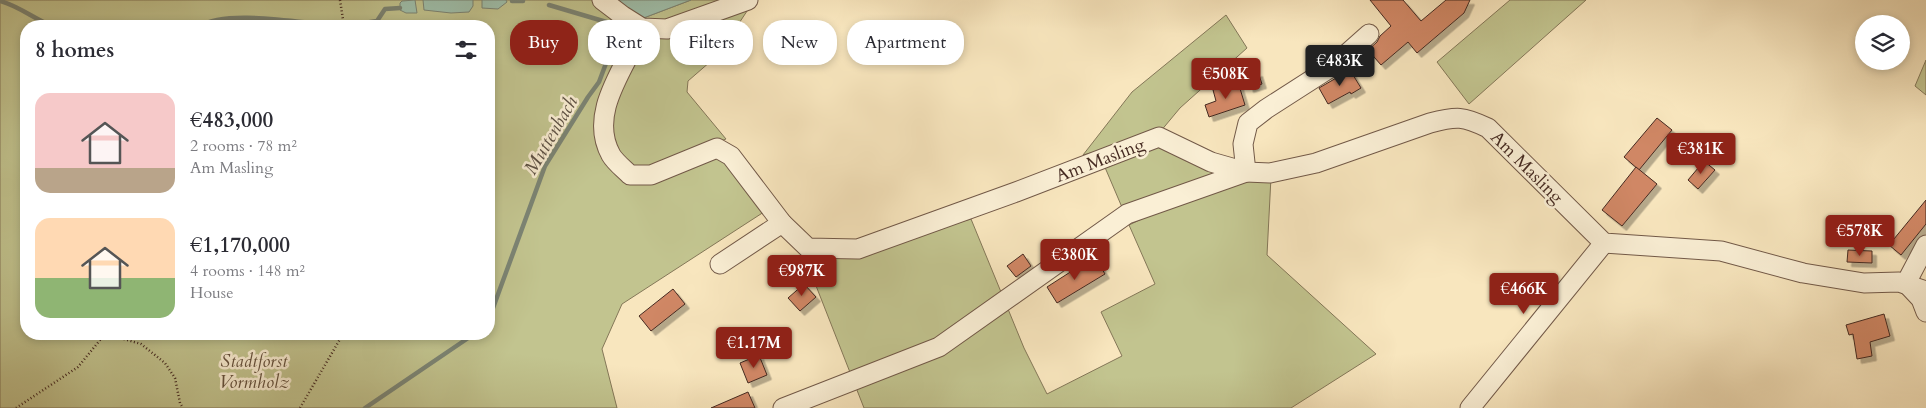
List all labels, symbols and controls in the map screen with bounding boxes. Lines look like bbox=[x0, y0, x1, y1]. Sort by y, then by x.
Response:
map controls bbox=[1855, 15, 1910, 70]
button: layers bbox=[1855, 15, 1910, 70]
chip: Buy bbox=[510, 20, 578, 65]
chip: Rent bbox=[588, 20, 660, 65]
chip: Filters bbox=[670, 20, 753, 65]
chip: New bbox=[763, 20, 837, 65]
chip: Apartment bbox=[847, 20, 964, 65]
text: 8 homes bbox=[35, 36, 114, 65]
icon: filters bbox=[452, 36, 480, 64]
pin: €483K bbox=[1305, 44, 1375, 87]
text: €483K bbox=[1316, 50, 1364, 72]
pin: €508K bbox=[1191, 58, 1261, 100]
text: €508K bbox=[1202, 63, 1250, 85]
water label: Muttenbach bbox=[518, 91, 584, 180]
text: €483,000 bbox=[190, 106, 273, 135]
icon: home bbox=[75, 113, 135, 173]
street label: Am Masling bbox=[1485, 125, 1569, 210]
street label: Am Masling bbox=[1052, 132, 1149, 189]
pin: €381K bbox=[1666, 132, 1736, 175]
text: 2 rooms · 78 m² bbox=[190, 135, 297, 157]
text: €381K bbox=[1677, 138, 1725, 160]
text: Am Masling bbox=[190, 157, 273, 179]
pin: €578K bbox=[1825, 214, 1895, 257]
text: €578K bbox=[1836, 220, 1884, 242]
text: €1,170,000 bbox=[190, 231, 290, 260]
icon: home bbox=[75, 238, 135, 298]
pin: €380K bbox=[1040, 238, 1110, 281]
text: €380K bbox=[1051, 244, 1099, 266]
pin: €987K bbox=[767, 254, 837, 297]
text: 4 rooms · 148 m² bbox=[190, 260, 305, 282]
text: €987K bbox=[778, 260, 826, 282]
pin: €466K bbox=[1489, 272, 1559, 315]
text: €466K bbox=[1500, 278, 1548, 300]
text: House bbox=[190, 282, 233, 304]
pin: €1.17M bbox=[713, 326, 795, 369]
text: €1.17M bbox=[727, 332, 781, 354]
park label: Stadtforst Vormholz bbox=[219, 349, 289, 395]

